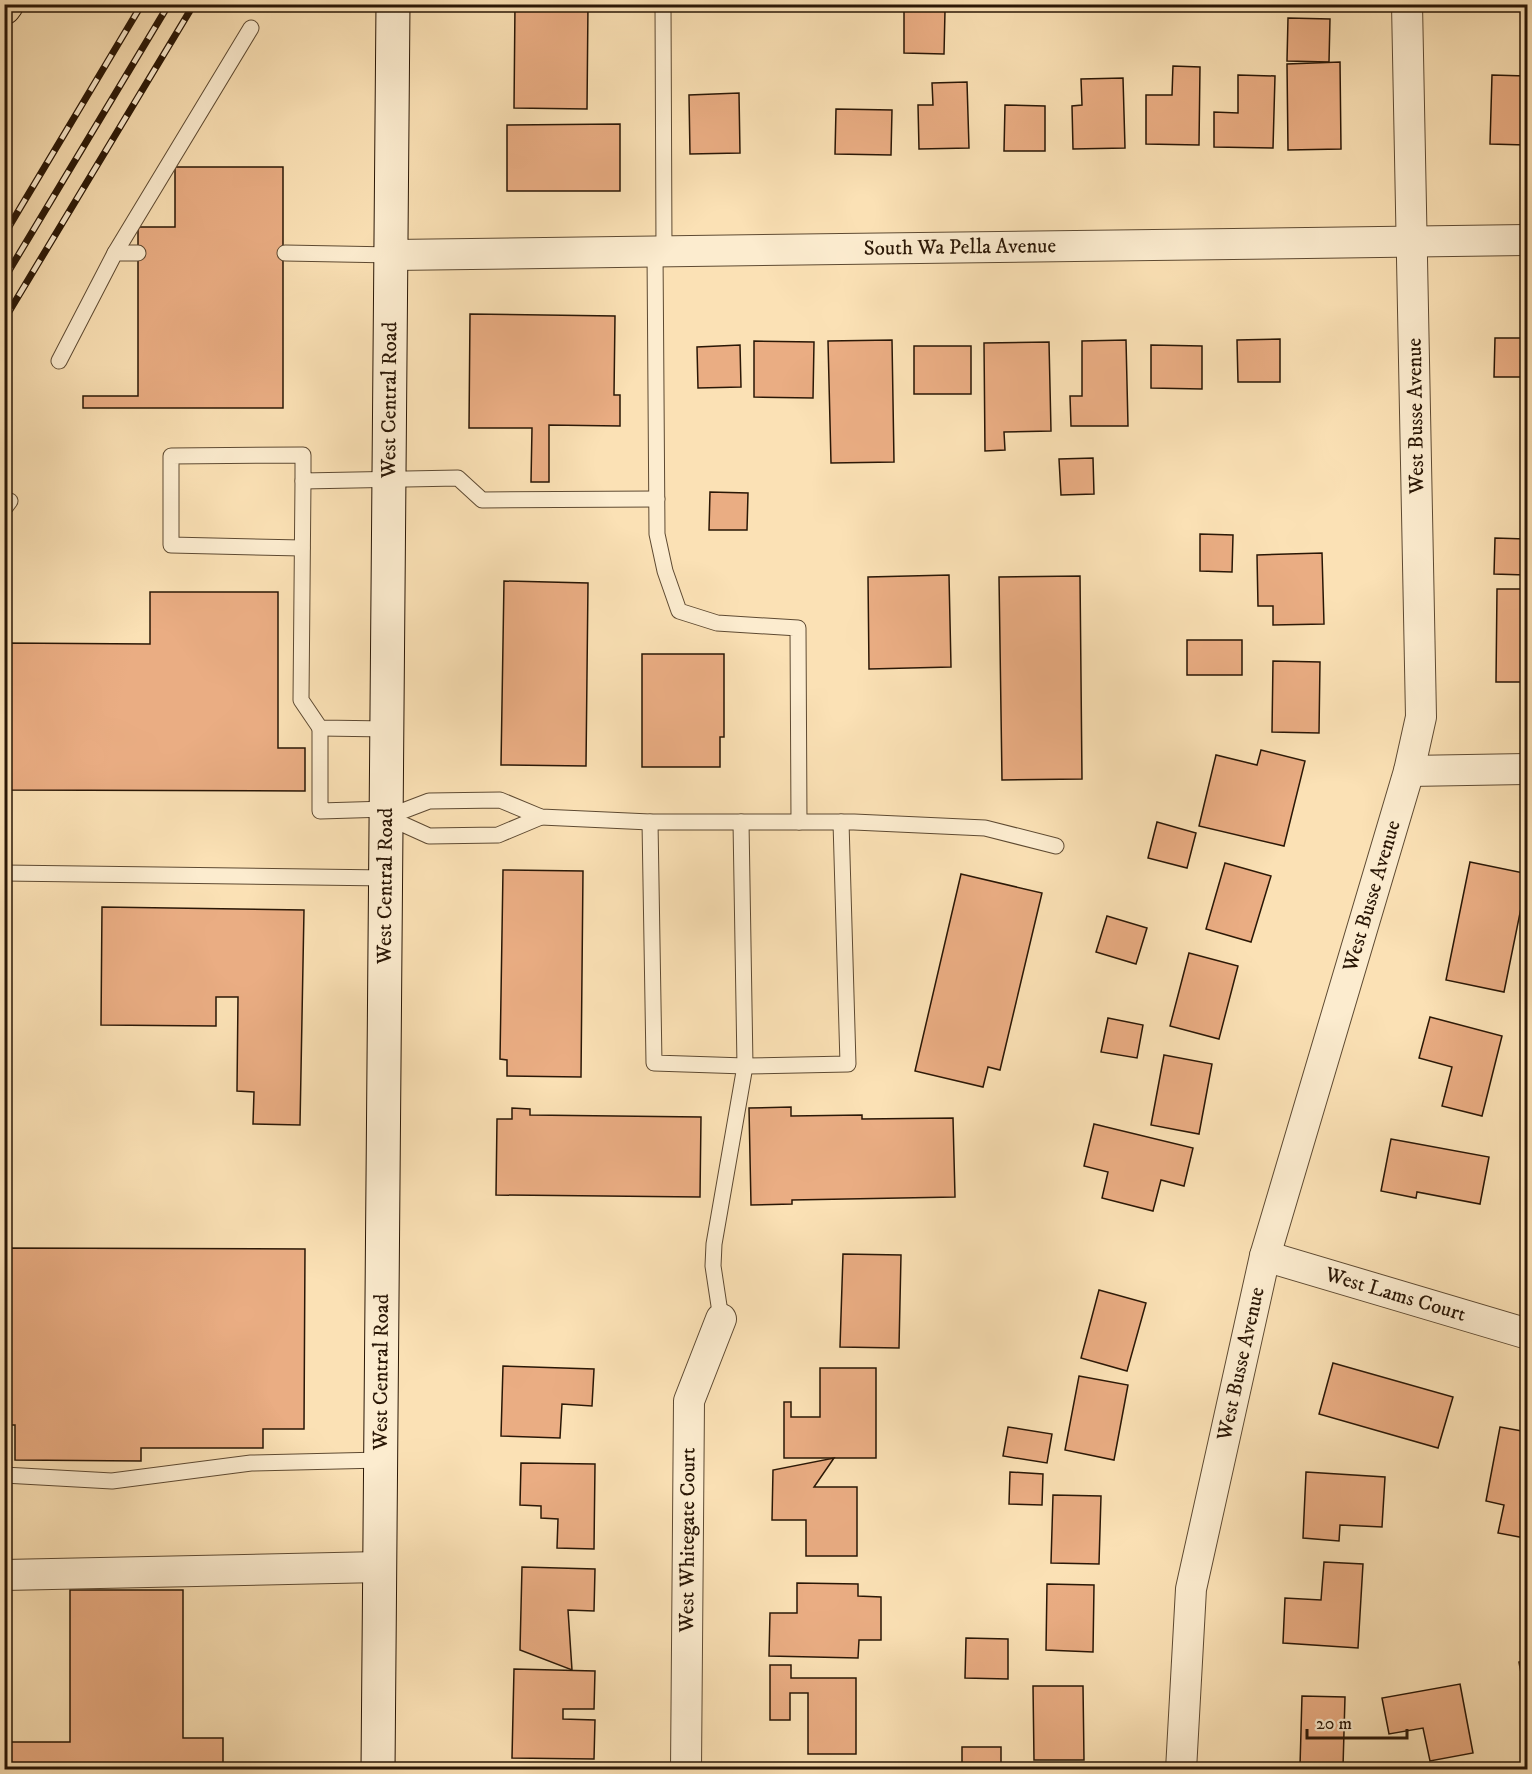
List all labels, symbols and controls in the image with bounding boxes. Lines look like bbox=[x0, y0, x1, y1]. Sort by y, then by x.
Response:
street label: South Wa Pella Avenue bbox=[864, 233, 1057, 262]
street label: West Central Road bbox=[376, 321, 403, 479]
street label: West Busse Avenue bbox=[1402, 337, 1430, 495]
street label: West Central Road bbox=[372, 807, 399, 965]
street label: West Busse Avenue bbox=[1337, 817, 1407, 976]
street label: West Lams Court bbox=[1321, 1261, 1469, 1328]
street label: West Busse Avenue bbox=[1211, 1284, 1271, 1444]
street label: West Central Road bbox=[368, 1293, 395, 1451]
street label: West Whitegate Court bbox=[674, 1447, 702, 1634]
scale bar bbox=[1307, 1702, 1408, 1740]
text: 20 m bbox=[1316, 1713, 1352, 1735]

